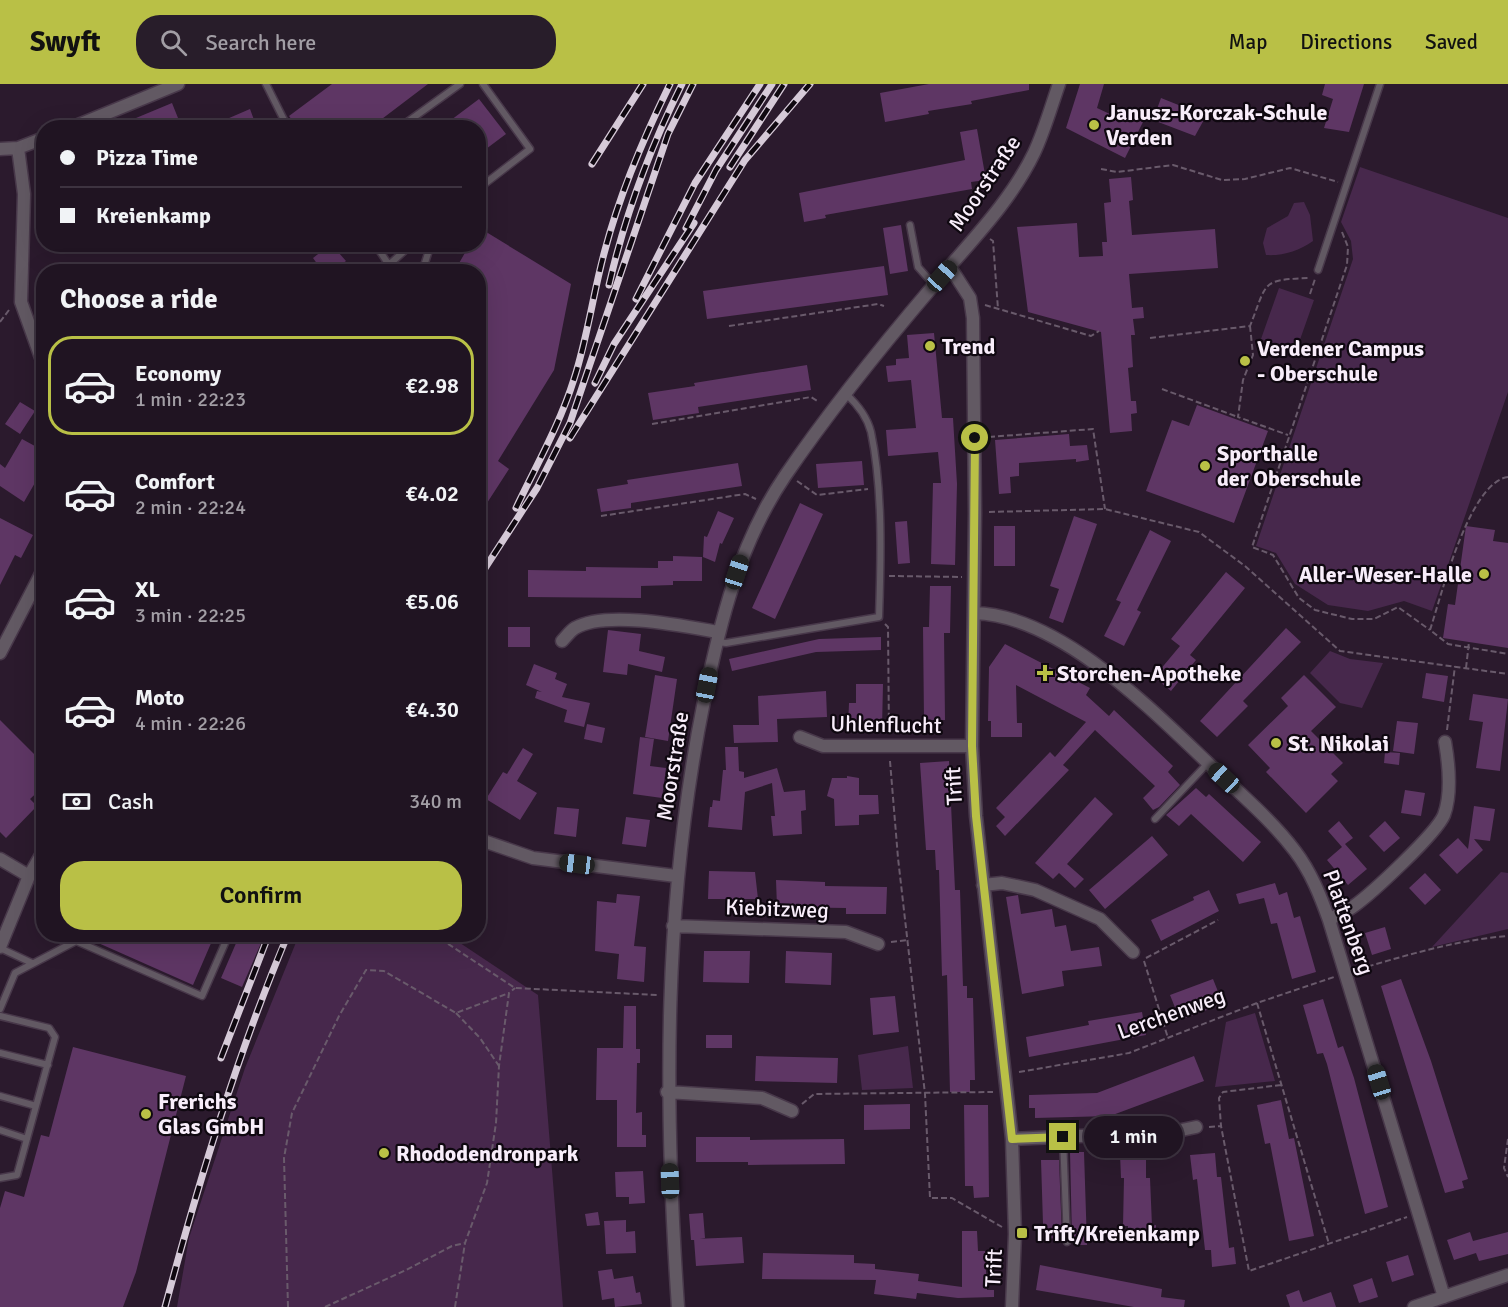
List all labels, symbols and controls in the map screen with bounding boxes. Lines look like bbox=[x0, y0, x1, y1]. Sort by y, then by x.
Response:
search box bbox=[136, 15, 556, 69]
text: Swyft bbox=[30, 25, 100, 59]
icon: search bbox=[157, 26, 190, 59]
text: Search here bbox=[205, 29, 316, 56]
text: Map bbox=[1229, 29, 1267, 55]
text: Directions bbox=[1300, 29, 1392, 55]
text: Saved bbox=[1425, 29, 1478, 55]
place label: Janusz-Korczak-Schule Verden bbox=[1106, 99, 1328, 151]
marker: Janusz-Korczak-Schule Verden bbox=[1087, 118, 1101, 132]
street label: Moorstraße bbox=[942, 130, 1026, 236]
text: Pizza Time bbox=[96, 144, 198, 171]
text: Kreienkamp bbox=[96, 202, 211, 229]
car bbox=[923, 257, 961, 295]
text: Choose a ride bbox=[60, 283, 218, 316]
place label: Trend bbox=[942, 333, 996, 360]
place label: Verdener Campus - Oberschule bbox=[1257, 335, 1424, 387]
marker: Trend bbox=[923, 339, 937, 353]
marker: Verdener Campus - Oberschule bbox=[1238, 354, 1252, 368]
icon: car bbox=[63, 359, 117, 413]
text: Economy bbox=[135, 360, 221, 387]
text: €2.98 bbox=[405, 372, 459, 399]
text: 1 min · 22:23 bbox=[135, 387, 246, 412]
route start bbox=[961, 424, 988, 451]
place label: Sporthalle der Oberschule bbox=[1217, 440, 1361, 492]
marker: Sporthalle der Oberschule bbox=[1198, 459, 1212, 473]
icon: car bbox=[63, 467, 117, 521]
text: Comfort bbox=[135, 468, 215, 495]
text: €4.02 bbox=[405, 480, 459, 507]
text: 2 min · 22:24 bbox=[135, 495, 246, 520]
car bbox=[723, 552, 751, 592]
place label: Aller-Weser-Halle bbox=[1299, 561, 1472, 588]
marker: Aller-Weser-Halle bbox=[1477, 567, 1491, 581]
icon: car bbox=[63, 575, 117, 629]
text: XL bbox=[135, 576, 160, 603]
text: €5.06 bbox=[405, 588, 459, 615]
text: 3 min · 22:25 bbox=[135, 603, 246, 628]
place label: Storchen-Apotheke bbox=[1057, 660, 1241, 687]
car bbox=[695, 666, 719, 704]
marker: Storchen-Apotheke bbox=[1038, 666, 1052, 680]
icon: car bbox=[63, 683, 117, 737]
text: Moto bbox=[135, 684, 184, 711]
text: €4.30 bbox=[405, 696, 459, 723]
street label: Moorstraße bbox=[651, 710, 694, 822]
street label: Uhlenflucht bbox=[830, 710, 942, 739]
text: 4 min · 22:26 bbox=[135, 711, 246, 736]
place label: St. Nikolai bbox=[1288, 730, 1389, 757]
marker: St. Nikolai bbox=[1269, 736, 1283, 750]
car bbox=[1205, 759, 1243, 797]
street label: Trift bbox=[939, 766, 968, 806]
icon: cash bbox=[60, 785, 93, 818]
text: Cash bbox=[108, 788, 154, 815]
text: 340 m bbox=[409, 789, 462, 814]
car bbox=[558, 853, 596, 875]
button: Confirm bbox=[60, 861, 462, 930]
street label: Plattenberg bbox=[1317, 866, 1380, 979]
street label: Kiebitzweg bbox=[725, 893, 829, 924]
street label: Lerchenweg bbox=[1114, 981, 1229, 1045]
car bbox=[1365, 1062, 1393, 1102]
place label: Frerichs Glas GmbH bbox=[158, 1088, 264, 1140]
marker: Frerichs Glas GmbH bbox=[139, 1107, 153, 1121]
callout: 1 min bbox=[1084, 1116, 1183, 1158]
route end bbox=[1049, 1123, 1076, 1150]
text: 1 min bbox=[1110, 1124, 1157, 1149]
place label: Rhododendronpark bbox=[396, 1140, 579, 1167]
marker: Rhododendronpark bbox=[377, 1146, 391, 1160]
car bbox=[660, 1163, 680, 1199]
place label: Trift/Kreienkamp bbox=[1034, 1220, 1200, 1247]
marker: Trift/Kreienkamp bbox=[1015, 1226, 1029, 1240]
street label: Trift bbox=[979, 1248, 1008, 1288]

